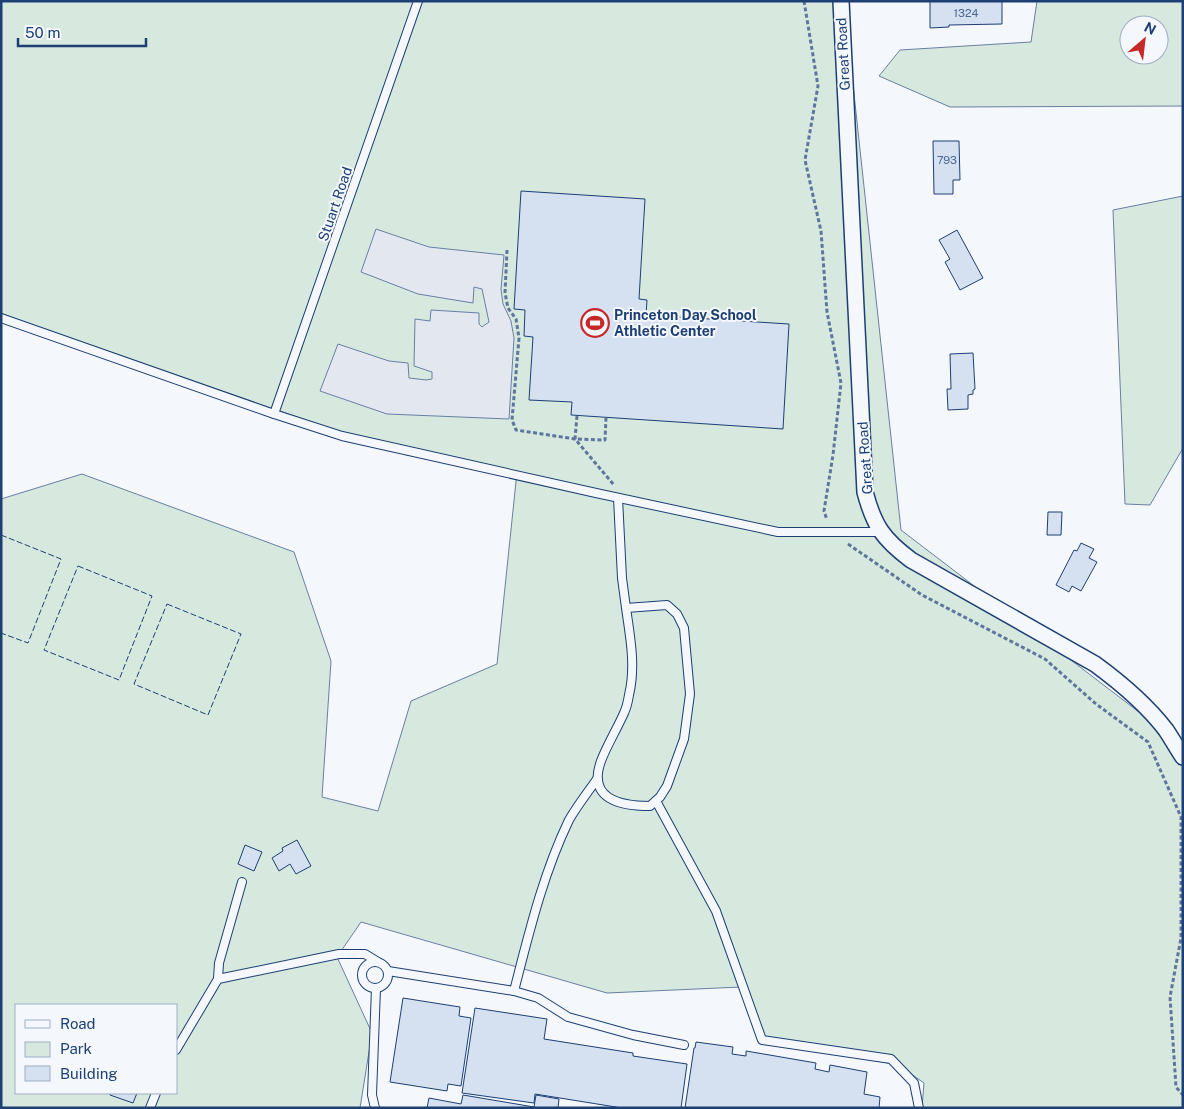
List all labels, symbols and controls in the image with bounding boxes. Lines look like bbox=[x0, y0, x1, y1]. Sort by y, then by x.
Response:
house number: 1324 bbox=[954, 7, 979, 19]
scale bar bbox=[18, 15, 145, 47]
north arrow bbox=[1119, 15, 1169, 65]
street label: Great Road bbox=[833, 17, 853, 91]
text: N bbox=[1142, 19, 1159, 38]
text: 50 m bbox=[25, 24, 60, 41]
house number: 793 bbox=[937, 154, 957, 166]
street label: Stuart Road bbox=[315, 165, 355, 243]
place label: Princeton Day School Athletic Center bbox=[614, 307, 757, 339]
sports icon: Princeton Day School Athletic Center bbox=[580, 308, 610, 338]
street label: Great Road bbox=[854, 421, 876, 495]
legend bbox=[15, 1004, 178, 1094]
text: Road bbox=[60, 1015, 96, 1032]
text: Park bbox=[60, 1040, 92, 1057]
text: Building bbox=[60, 1065, 118, 1082]

